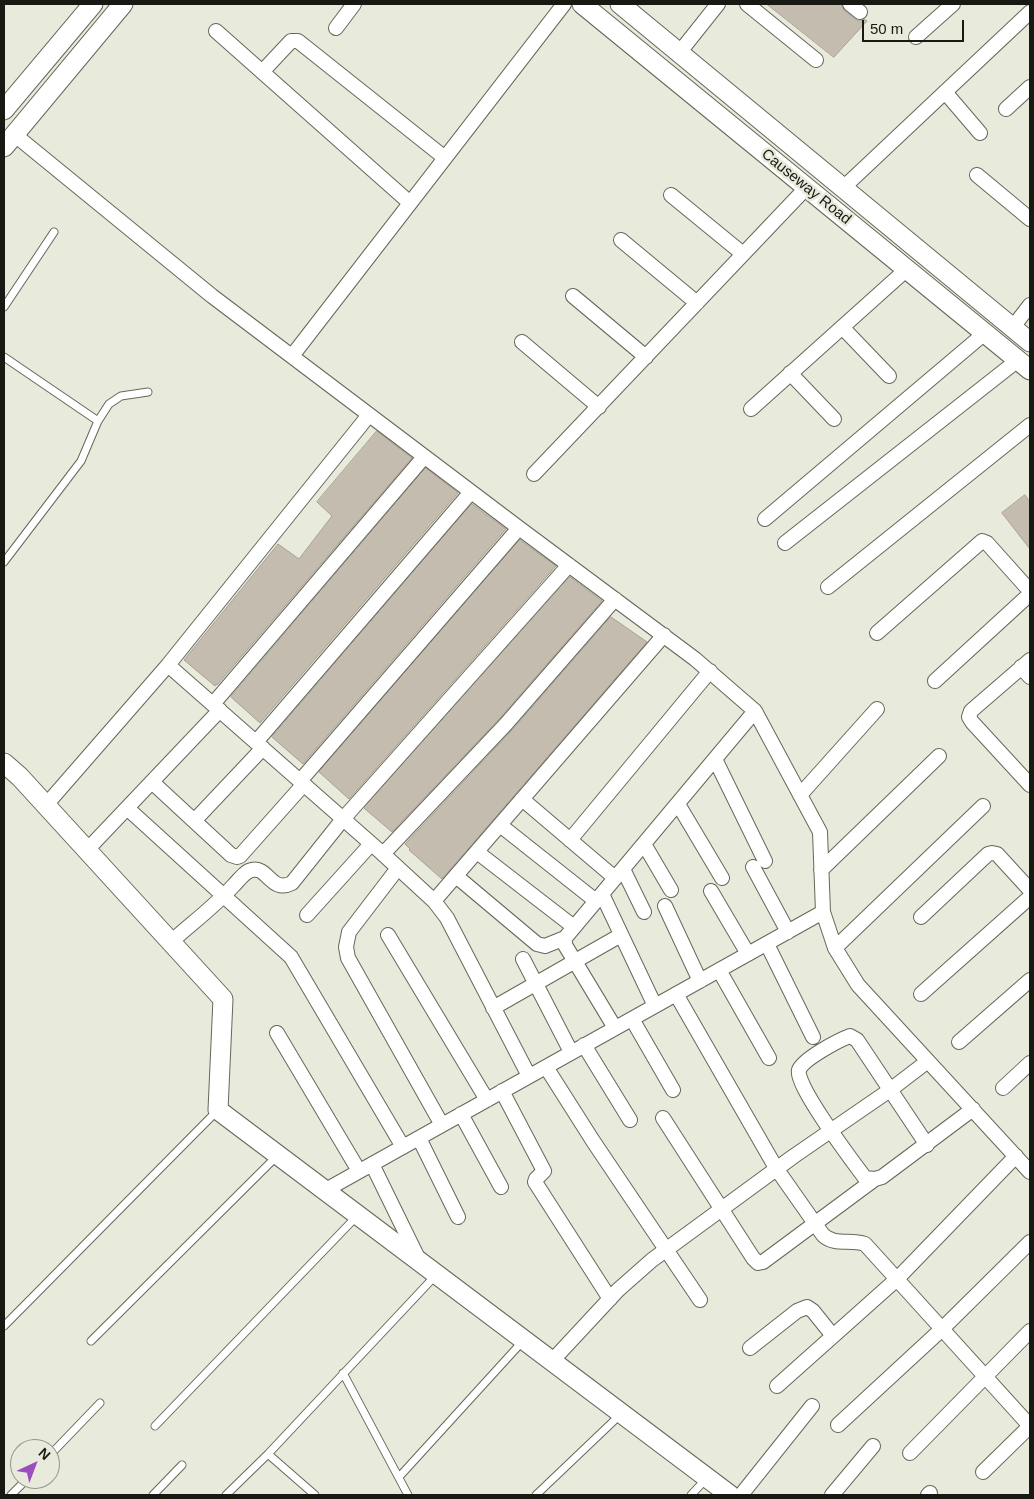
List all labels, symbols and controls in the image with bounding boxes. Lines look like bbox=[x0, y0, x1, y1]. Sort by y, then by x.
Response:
scale bar bbox=[864, 10, 966, 42]
text: 50 m bbox=[870, 20, 903, 37]
street label: Causeway Road bbox=[758, 145, 854, 229]
north arrow bbox=[10, 1439, 60, 1489]
text: N bbox=[35, 1444, 54, 1463]

